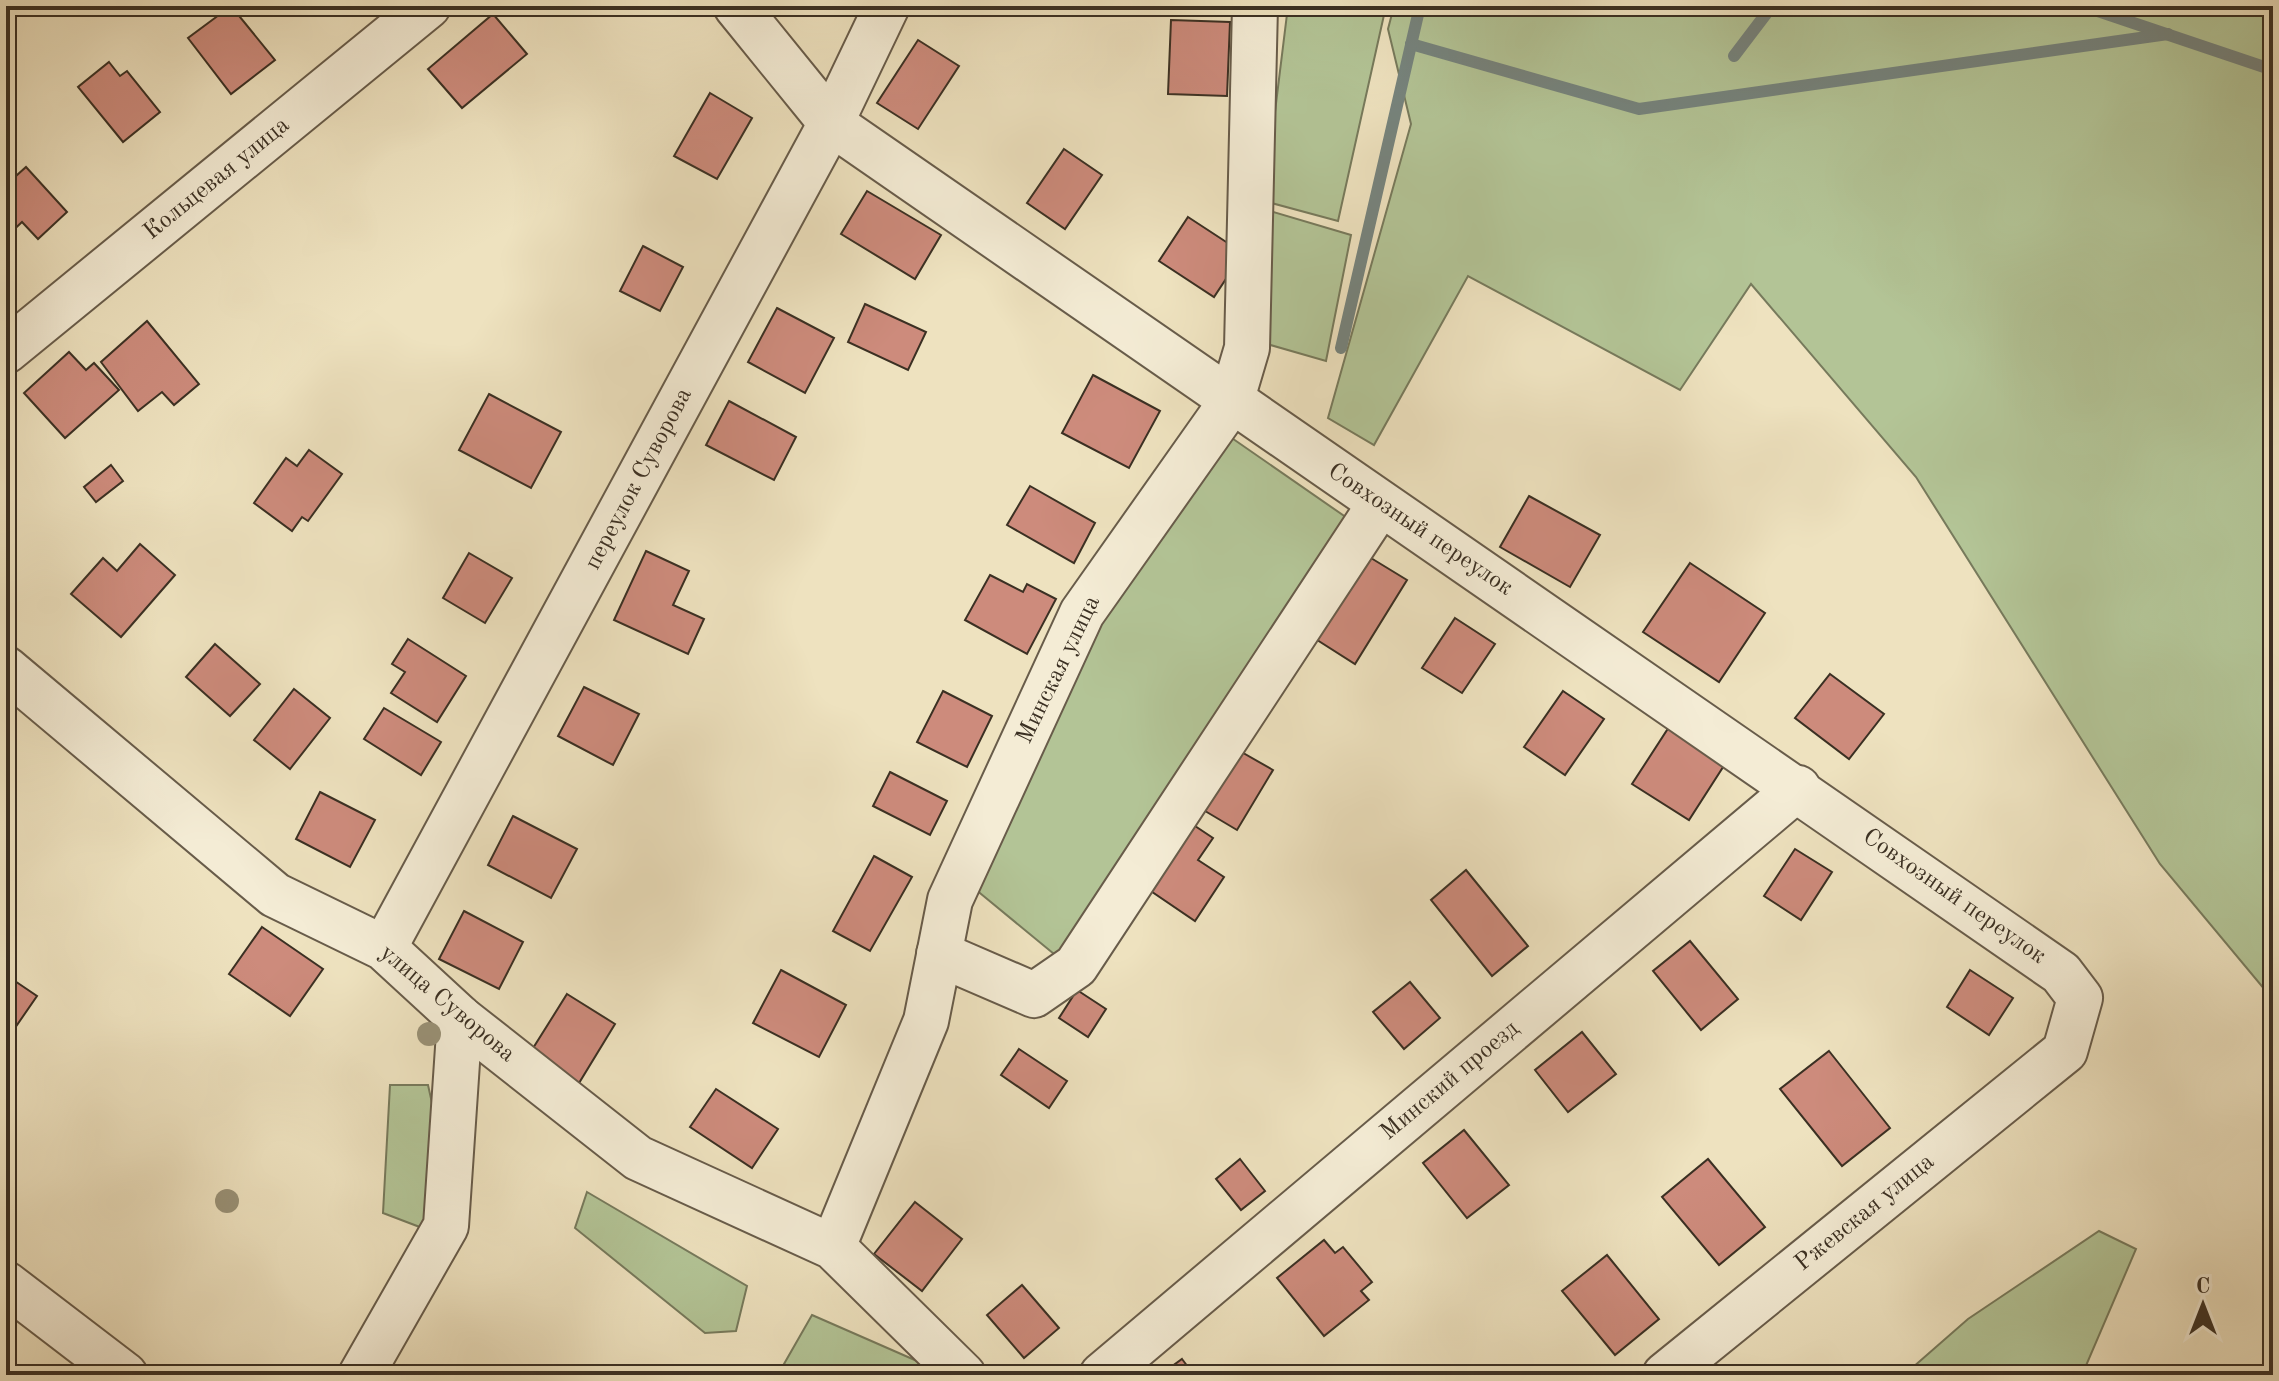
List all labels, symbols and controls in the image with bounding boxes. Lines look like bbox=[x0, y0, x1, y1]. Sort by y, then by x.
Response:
street label: Кольцевая улица bbox=[140, 113, 294, 245]
street label: переулок Суворова bbox=[581, 384, 697, 574]
street label: Совхозный переулок bbox=[1323, 459, 1517, 601]
street label: Минская улица bbox=[1013, 592, 1105, 748]
street label: Совхозный переулок bbox=[1858, 825, 2050, 969]
street label: улица Суворова bbox=[375, 941, 519, 1067]
street label: Минский проезд bbox=[1376, 1016, 1524, 1145]
street label: Ржевская улица bbox=[1791, 1150, 1939, 1276]
north arrow bbox=[2163, 1265, 2243, 1345]
text: С bbox=[2196, 1276, 2210, 1298]

